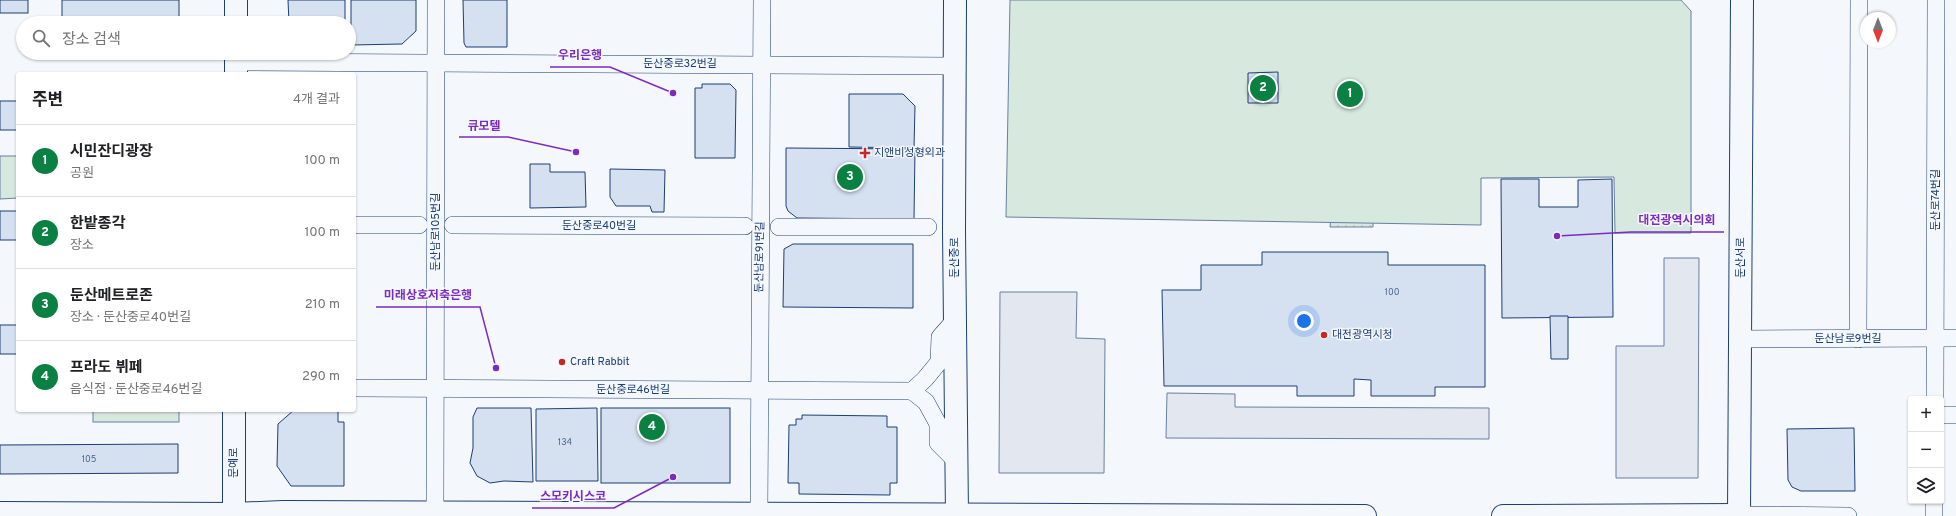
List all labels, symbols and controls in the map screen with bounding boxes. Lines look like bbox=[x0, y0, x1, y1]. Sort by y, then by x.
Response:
north arrow bbox=[1860, 12, 1896, 48]
search box bbox=[16, 16, 356, 60]
icon: search bbox=[30, 27, 52, 49]
text: 장소 검색 bbox=[62, 31, 121, 50]
callout: 우리은행 bbox=[550, 43, 610, 67]
text: 우리은행 bbox=[558, 48, 602, 64]
street label: 둔산중로32번길 bbox=[643, 57, 717, 71]
pin: 2 bbox=[1250, 73, 1276, 103]
pin: 1 bbox=[1337, 79, 1363, 109]
text: 주변 bbox=[32, 90, 63, 112]
text: 4개 결과 bbox=[293, 92, 340, 108]
callout: 큐모텔 bbox=[459, 113, 508, 137]
text: 큐모텔 bbox=[467, 119, 501, 135]
text: 시민잔디광장 bbox=[70, 143, 153, 162]
place label: 지앤비성형외과 bbox=[874, 146, 945, 160]
marker: 지앤비성형외과 bbox=[859, 147, 871, 159]
text: 1 bbox=[42, 153, 48, 169]
text: 100 m bbox=[304, 153, 340, 169]
pin: 3 bbox=[837, 162, 863, 192]
text: 공원 bbox=[70, 166, 94, 182]
street label: 둔산로74번길 bbox=[1929, 169, 1943, 231]
street label: 둔산남로105번길 bbox=[429, 193, 443, 271]
callout: 대전광역시의회 bbox=[1631, 208, 1724, 232]
text: 대전광역시의회 bbox=[1638, 213, 1716, 229]
text: 한밭종각 bbox=[70, 215, 125, 234]
street label: 둔산중로40번길 bbox=[562, 219, 636, 233]
street label: 둔산남로91번길 bbox=[752, 221, 768, 293]
text: 2 bbox=[41, 225, 49, 241]
text: 100 m bbox=[304, 225, 340, 241]
text: 장소 bbox=[70, 238, 94, 254]
street label: 둔산중로 bbox=[948, 238, 962, 278]
street label: 둔산서로 bbox=[1734, 238, 1748, 278]
callout: 미래상호저축은행 bbox=[376, 283, 480, 307]
text: 둔산메트로존 bbox=[70, 287, 153, 306]
house number: 100 bbox=[1385, 287, 1400, 298]
text: 미래상호저축은행 bbox=[384, 288, 472, 304]
text: 3 bbox=[41, 297, 49, 313]
text: 210 m bbox=[305, 297, 340, 313]
text: 장소 · 둔산중로40번길 bbox=[70, 310, 191, 326]
your location bbox=[1294, 311, 1314, 331]
place label: 대전광역시청 bbox=[1332, 328, 1393, 342]
marker: 대전광역시청 bbox=[1319, 330, 1329, 340]
street label: 둔산남로9번길 bbox=[1814, 332, 1882, 346]
place label: Craft Rabbit bbox=[570, 355, 630, 369]
marker: Craft Rabbit bbox=[557, 357, 567, 367]
text: 프라도 뷔페 bbox=[70, 359, 143, 378]
text: 4 bbox=[41, 369, 49, 385]
text: 290 m bbox=[302, 369, 340, 385]
text: 음식점 · 둔산중로46번길 bbox=[70, 382, 203, 398]
street label: 둔산중로46번길 bbox=[596, 383, 670, 397]
map controls bbox=[1908, 396, 1944, 504]
button: + bbox=[1908, 396, 1944, 432]
pin: 4 bbox=[639, 412, 665, 442]
button: − bbox=[1908, 432, 1944, 468]
house number: 134 bbox=[558, 437, 573, 448]
street label: 문예로 bbox=[227, 448, 241, 478]
house number: 105 bbox=[82, 454, 96, 465]
button: layers bbox=[1908, 468, 1944, 504]
callout: 스모키시스코 bbox=[532, 484, 614, 508]
text: 스모키시스코 bbox=[540, 489, 606, 505]

